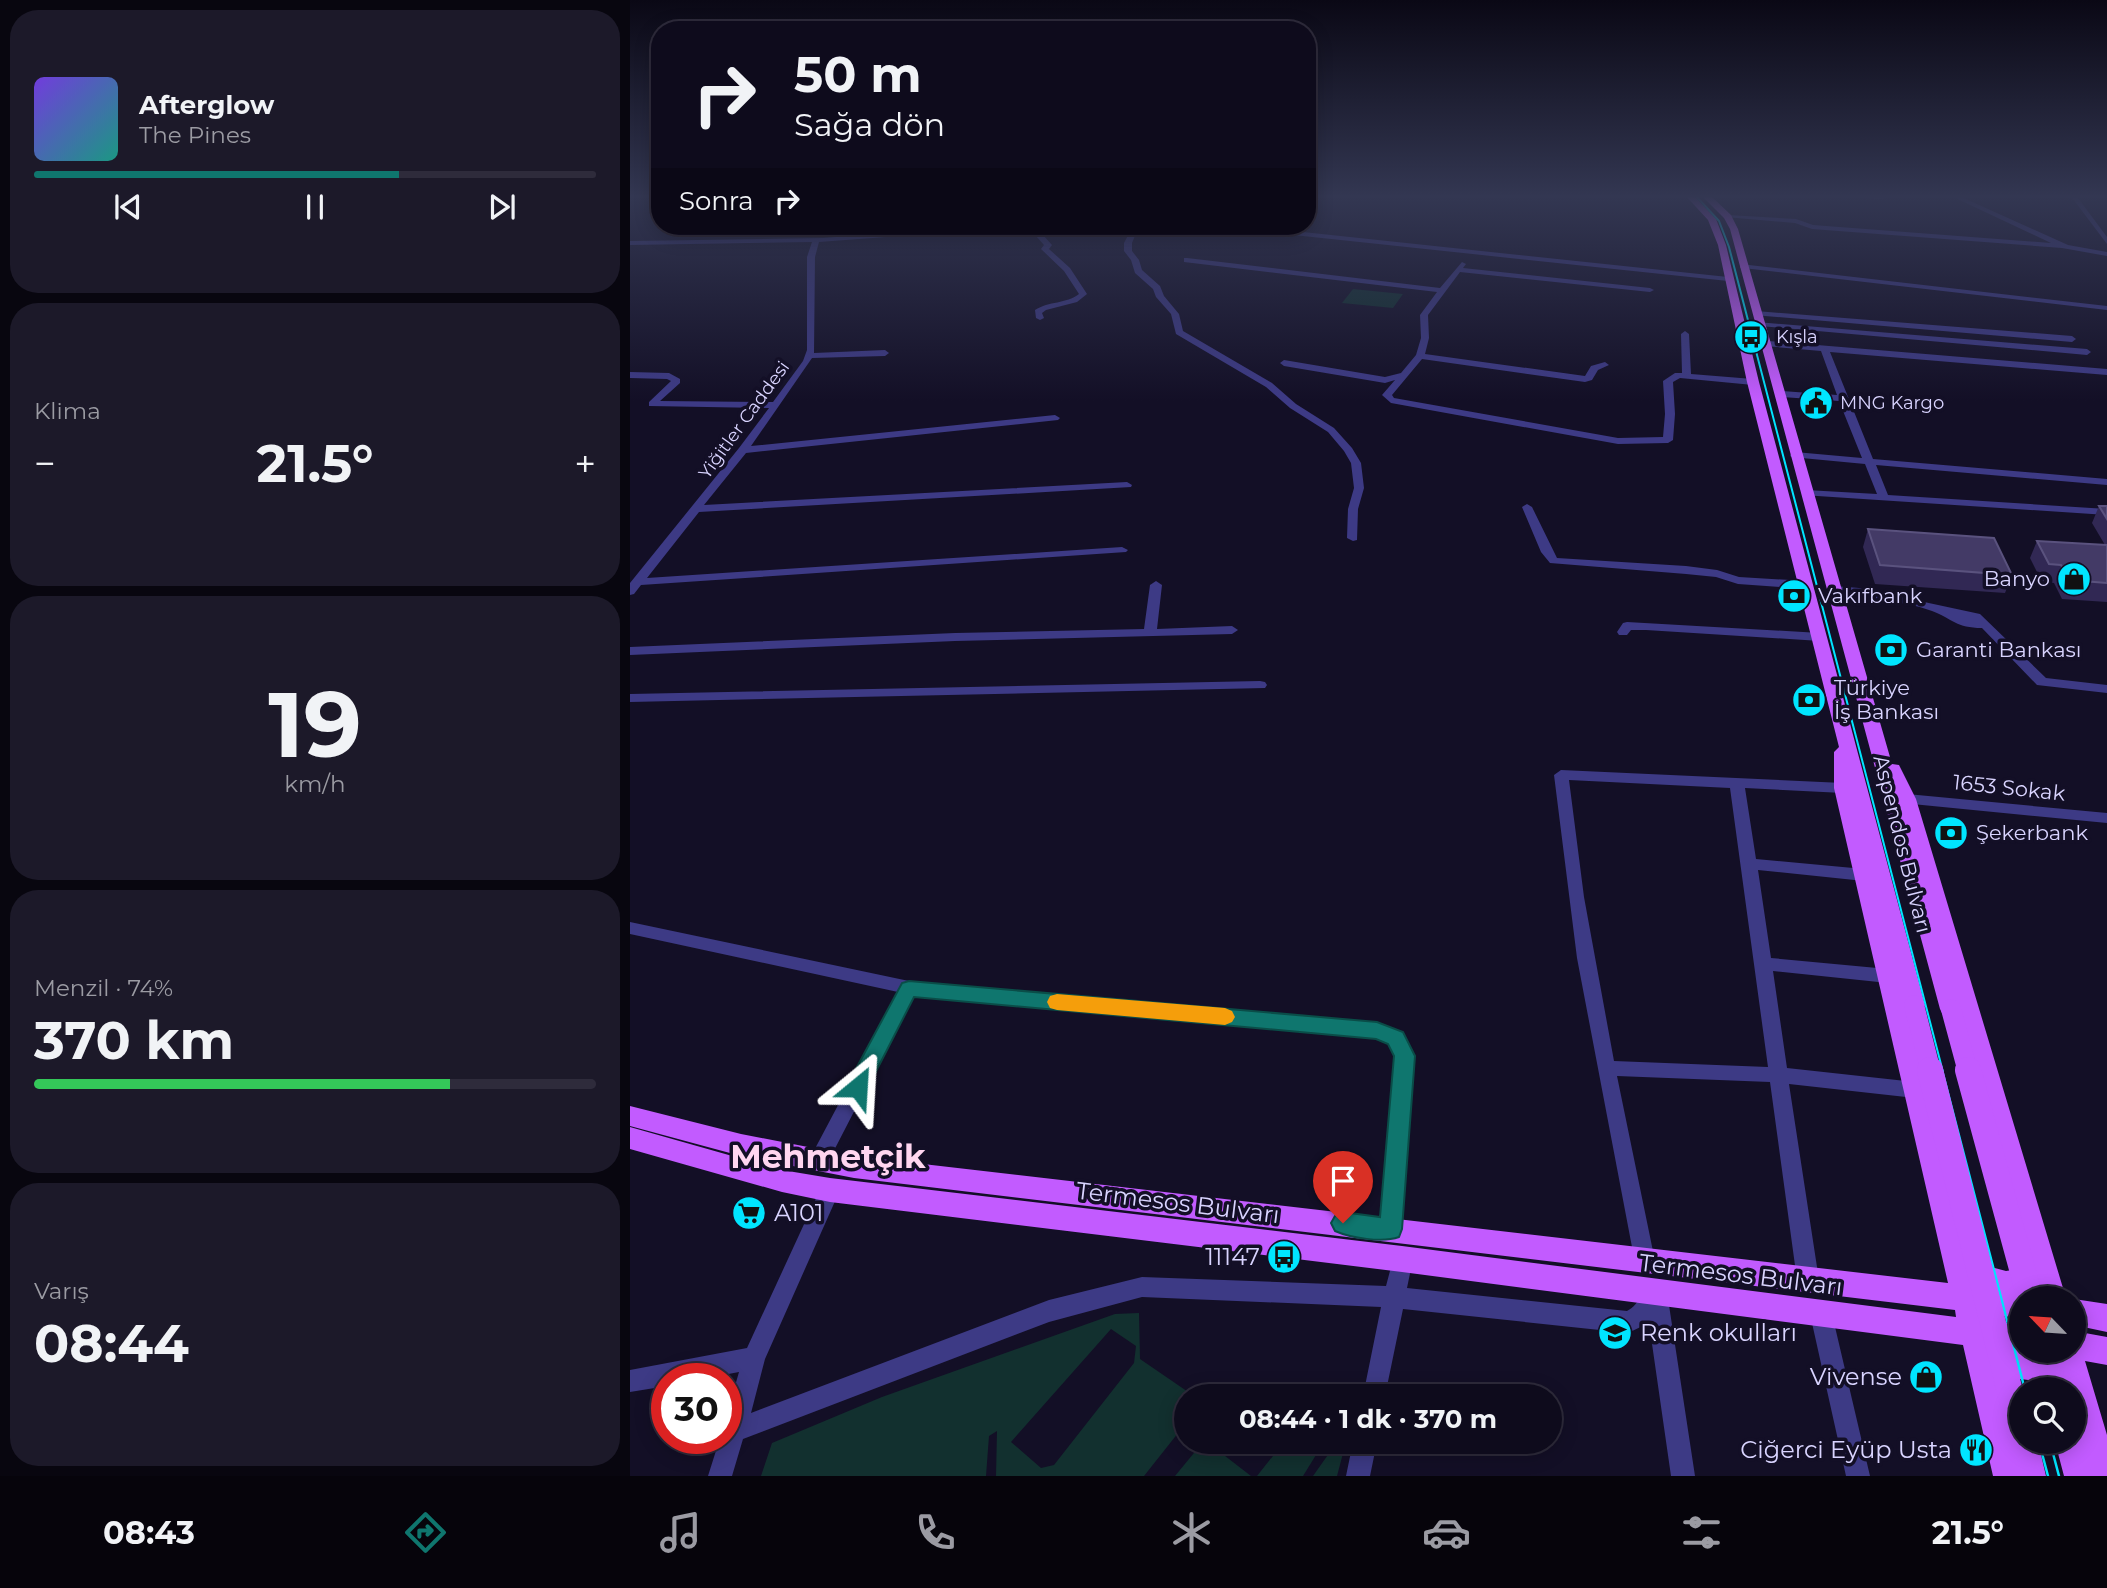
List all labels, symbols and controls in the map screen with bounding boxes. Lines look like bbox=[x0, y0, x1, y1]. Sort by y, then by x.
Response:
text: 50 m bbox=[794, 45, 922, 104]
icon: right bbox=[679, 49, 770, 140]
text: Afterglow bbox=[139, 89, 274, 121]
text: Sağa dön bbox=[794, 105, 945, 144]
text: The Pines bbox=[139, 121, 251, 149]
icon: right bbox=[768, 182, 806, 220]
text: Sonra bbox=[679, 185, 754, 217]
icon: previous bbox=[109, 188, 147, 226]
icon: pause bbox=[296, 188, 334, 226]
icon: next bbox=[483, 188, 521, 226]
bus stop icon: Kışla bbox=[1732, 318, 1770, 356]
place label: Kışla bbox=[1776, 326, 1818, 348]
street label: Yiğitler Caddesi bbox=[694, 357, 794, 483]
public building icon: MNG Kargo bbox=[1797, 384, 1835, 422]
place label: MNG Kargo bbox=[1840, 392, 1944, 414]
text: Klima bbox=[34, 397, 101, 425]
text: 21.5° bbox=[256, 432, 374, 495]
text: − bbox=[34, 440, 56, 487]
text: + bbox=[574, 440, 596, 487]
shop icon: Banyo bbox=[2055, 560, 2093, 598]
place label: Banyo bbox=[1984, 566, 2050, 591]
bank icon: Vakıfbank bbox=[1775, 577, 1813, 615]
place label: Vakıfbank bbox=[1818, 583, 1923, 608]
bank icon: Garanti Bankası bbox=[1872, 631, 1910, 669]
place label: Garanti Bankası bbox=[1916, 637, 2082, 662]
text: 19 bbox=[268, 669, 362, 780]
place label: Türkiye İş Bankası bbox=[1834, 675, 1939, 724]
bank icon: Türkiye İş Bankası bbox=[1790, 681, 1828, 719]
street label: Aspendos Bulvarı bbox=[1868, 752, 1937, 935]
street label: 1653 Sokak bbox=[1952, 769, 2067, 806]
text: km/h bbox=[284, 770, 346, 798]
bank icon: Şekerbank bbox=[1932, 814, 1970, 852]
place label: Şekerbank bbox=[1976, 820, 2088, 845]
text: Menzil · 74% bbox=[34, 974, 173, 1002]
text: 370 km bbox=[34, 1009, 234, 1072]
position arrow bbox=[821, 1050, 895, 1124]
district label: Mehmetçik bbox=[730, 1136, 926, 1176]
pin bbox=[1313, 1151, 1373, 1223]
icon: arrive bbox=[1324, 1162, 1362, 1200]
street label: Termesos Bulvarı bbox=[1075, 1176, 1281, 1229]
supermarket icon: A101 bbox=[730, 1194, 768, 1232]
place label: A101 bbox=[774, 1198, 823, 1227]
bus stop icon: 11147 bbox=[1265, 1238, 1303, 1276]
place label: 11147 bbox=[1205, 1242, 1260, 1271]
street label: Termesos Bulvarı bbox=[1638, 1248, 1844, 1301]
text: Varış bbox=[34, 1277, 89, 1305]
north arrow bbox=[2009, 1286, 2086, 1363]
map controls bbox=[2009, 1286, 2086, 1454]
text: 08:44 bbox=[34, 1312, 189, 1375]
school or university icon: Renk okulları bbox=[1596, 1314, 1634, 1352]
place label: Renk okulları bbox=[1640, 1318, 1797, 1347]
shop icon: Vivense bbox=[1907, 1358, 1945, 1396]
place label: Vivense bbox=[1810, 1362, 1902, 1391]
speed limit sign: 30 bbox=[651, 1363, 742, 1454]
button: search bbox=[2009, 1377, 2086, 1454]
text: 08:44 · 1 dk · 370 m bbox=[1239, 1403, 1497, 1435]
restaurant icon: Ciğerci Eyüp Usta bbox=[1957, 1431, 1995, 1469]
place label: Ciğerci Eyüp Usta bbox=[1740, 1435, 1952, 1464]
icon: directions bbox=[401, 1508, 450, 1557]
icon: music bbox=[656, 1508, 705, 1557]
icon: phone bbox=[911, 1508, 960, 1557]
icon: climate bbox=[1167, 1508, 1216, 1557]
icon: car bbox=[1422, 1508, 1471, 1557]
icon: filters bbox=[1677, 1508, 1726, 1557]
text: 08:43 bbox=[103, 1513, 195, 1552]
text: 21.5° bbox=[1932, 1513, 2004, 1552]

